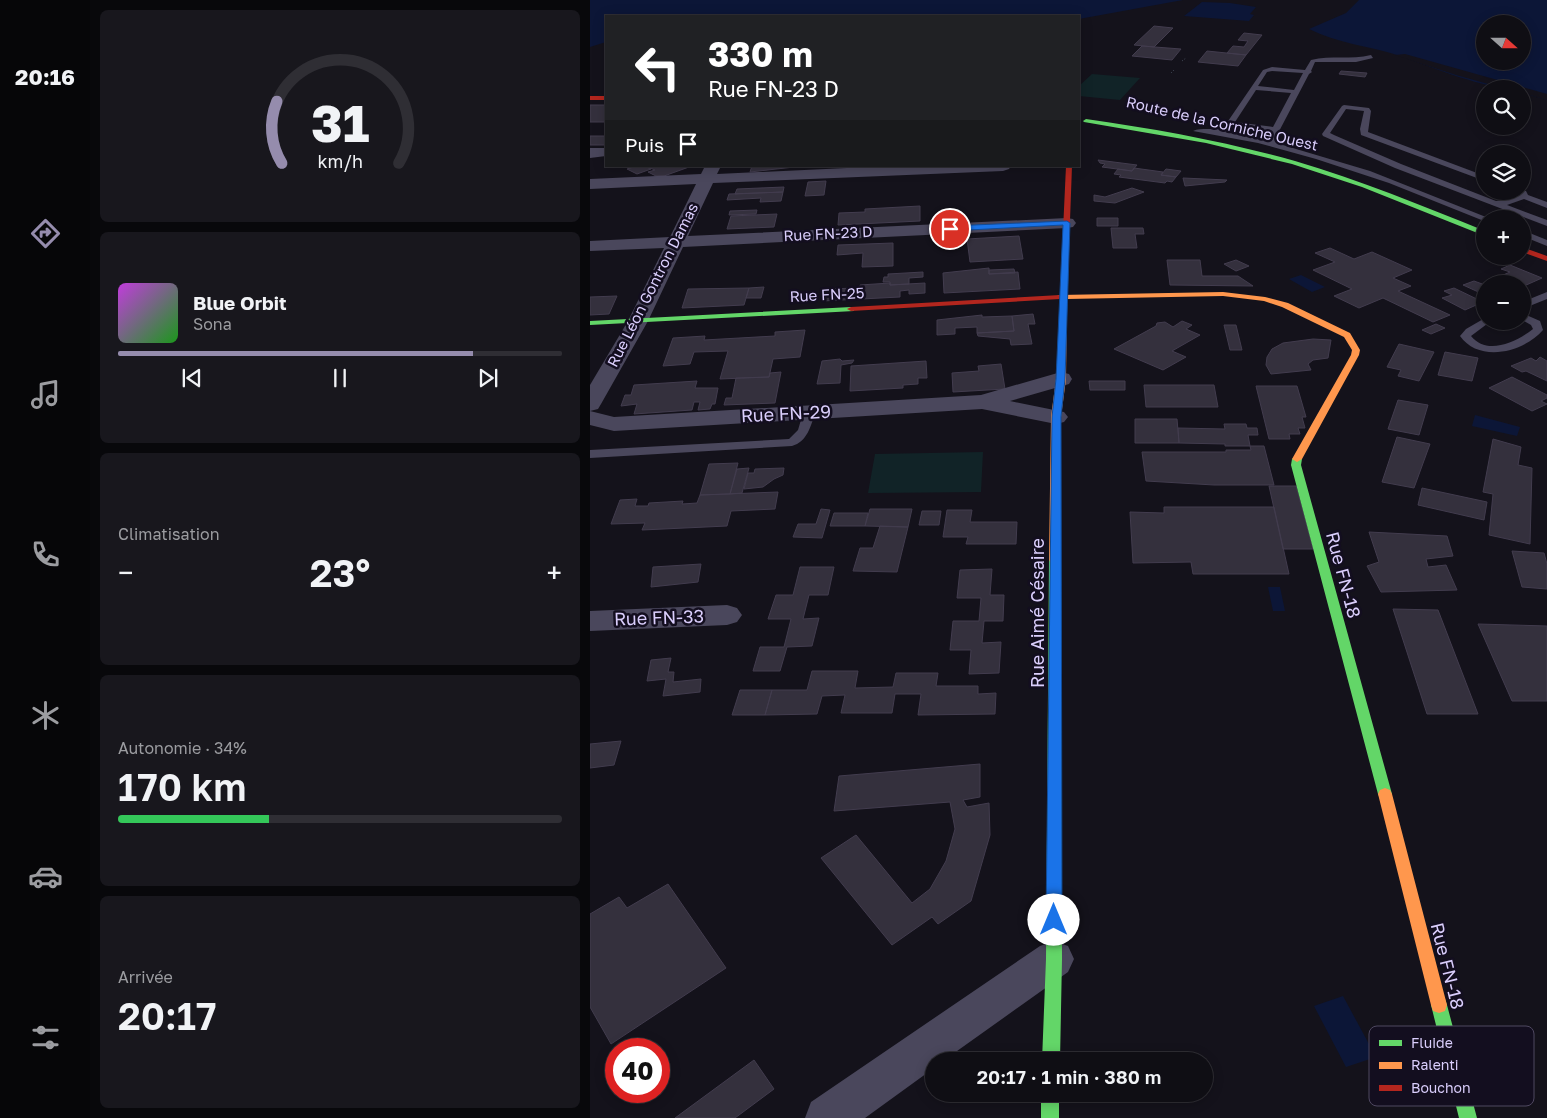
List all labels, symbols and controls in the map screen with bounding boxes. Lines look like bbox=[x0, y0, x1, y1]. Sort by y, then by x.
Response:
north arrow bbox=[1476, 15, 1531, 70]
map controls bbox=[1476, 15, 1531, 330]
text: 330 m bbox=[708, 33, 813, 75]
icon: left bbox=[625, 35, 690, 100]
text: 20:16 bbox=[15, 63, 75, 90]
text: Rue FN-23 D bbox=[708, 75, 839, 102]
button: search bbox=[1476, 80, 1531, 135]
text: 31 bbox=[311, 91, 369, 153]
street label: Route de la Corniche Ouest bbox=[1125, 92, 1320, 154]
icon: arrive bbox=[674, 130, 702, 158]
text: Puis bbox=[625, 133, 664, 156]
button: layers bbox=[1476, 145, 1531, 200]
text: km/h bbox=[317, 150, 363, 172]
street label: Rue Léon Gontron Damas bbox=[603, 200, 701, 369]
pin bbox=[929, 208, 971, 250]
button: + bbox=[1476, 210, 1531, 265]
icon: arrive bbox=[936, 215, 964, 243]
icon: directions bbox=[28, 216, 63, 251]
street label: Rue FN-23 D bbox=[783, 222, 873, 244]
button: − bbox=[1476, 275, 1531, 330]
street label: Rue FN-25 bbox=[789, 283, 865, 305]
text: Blue Orbit bbox=[193, 291, 287, 314]
text: Sona bbox=[193, 314, 232, 334]
icon: previous bbox=[178, 364, 206, 392]
icon: pause bbox=[326, 364, 354, 392]
icon: next bbox=[474, 364, 502, 392]
icon: music bbox=[28, 377, 63, 412]
street label: Rue FN-29 bbox=[740, 400, 832, 426]
text: Climatisation bbox=[118, 524, 220, 544]
street label: Rue FN-18 bbox=[1322, 529, 1366, 620]
icon: phone bbox=[28, 537, 63, 572]
street label: Rue Aimé Césaire bbox=[1026, 538, 1048, 688]
text: 23° bbox=[310, 550, 370, 595]
text: − bbox=[118, 556, 133, 589]
text: + bbox=[547, 556, 562, 589]
street label: Rue FN-33 bbox=[614, 604, 704, 630]
icon: climate bbox=[28, 698, 63, 733]
text: Autonomie · 34% bbox=[118, 738, 247, 758]
text: 170 km bbox=[118, 764, 247, 809]
icon: car bbox=[28, 859, 63, 894]
position arrow bbox=[1027, 893, 1079, 945]
street label: Rue FN-18 bbox=[1427, 920, 1469, 1011]
text: Arrivée bbox=[118, 967, 173, 987]
text: 20:17 bbox=[118, 993, 217, 1038]
icon: filters bbox=[28, 1020, 63, 1055]
legend bbox=[1369, 1026, 1534, 1106]
text: Fluide bbox=[1411, 1034, 1453, 1051]
speed limit sign: 40 bbox=[605, 1038, 670, 1103]
text: Ralenti bbox=[1411, 1056, 1459, 1073]
text: 20:17 · 1 min · 380 m bbox=[977, 1065, 1161, 1088]
text: Bouchon bbox=[1411, 1079, 1471, 1096]

